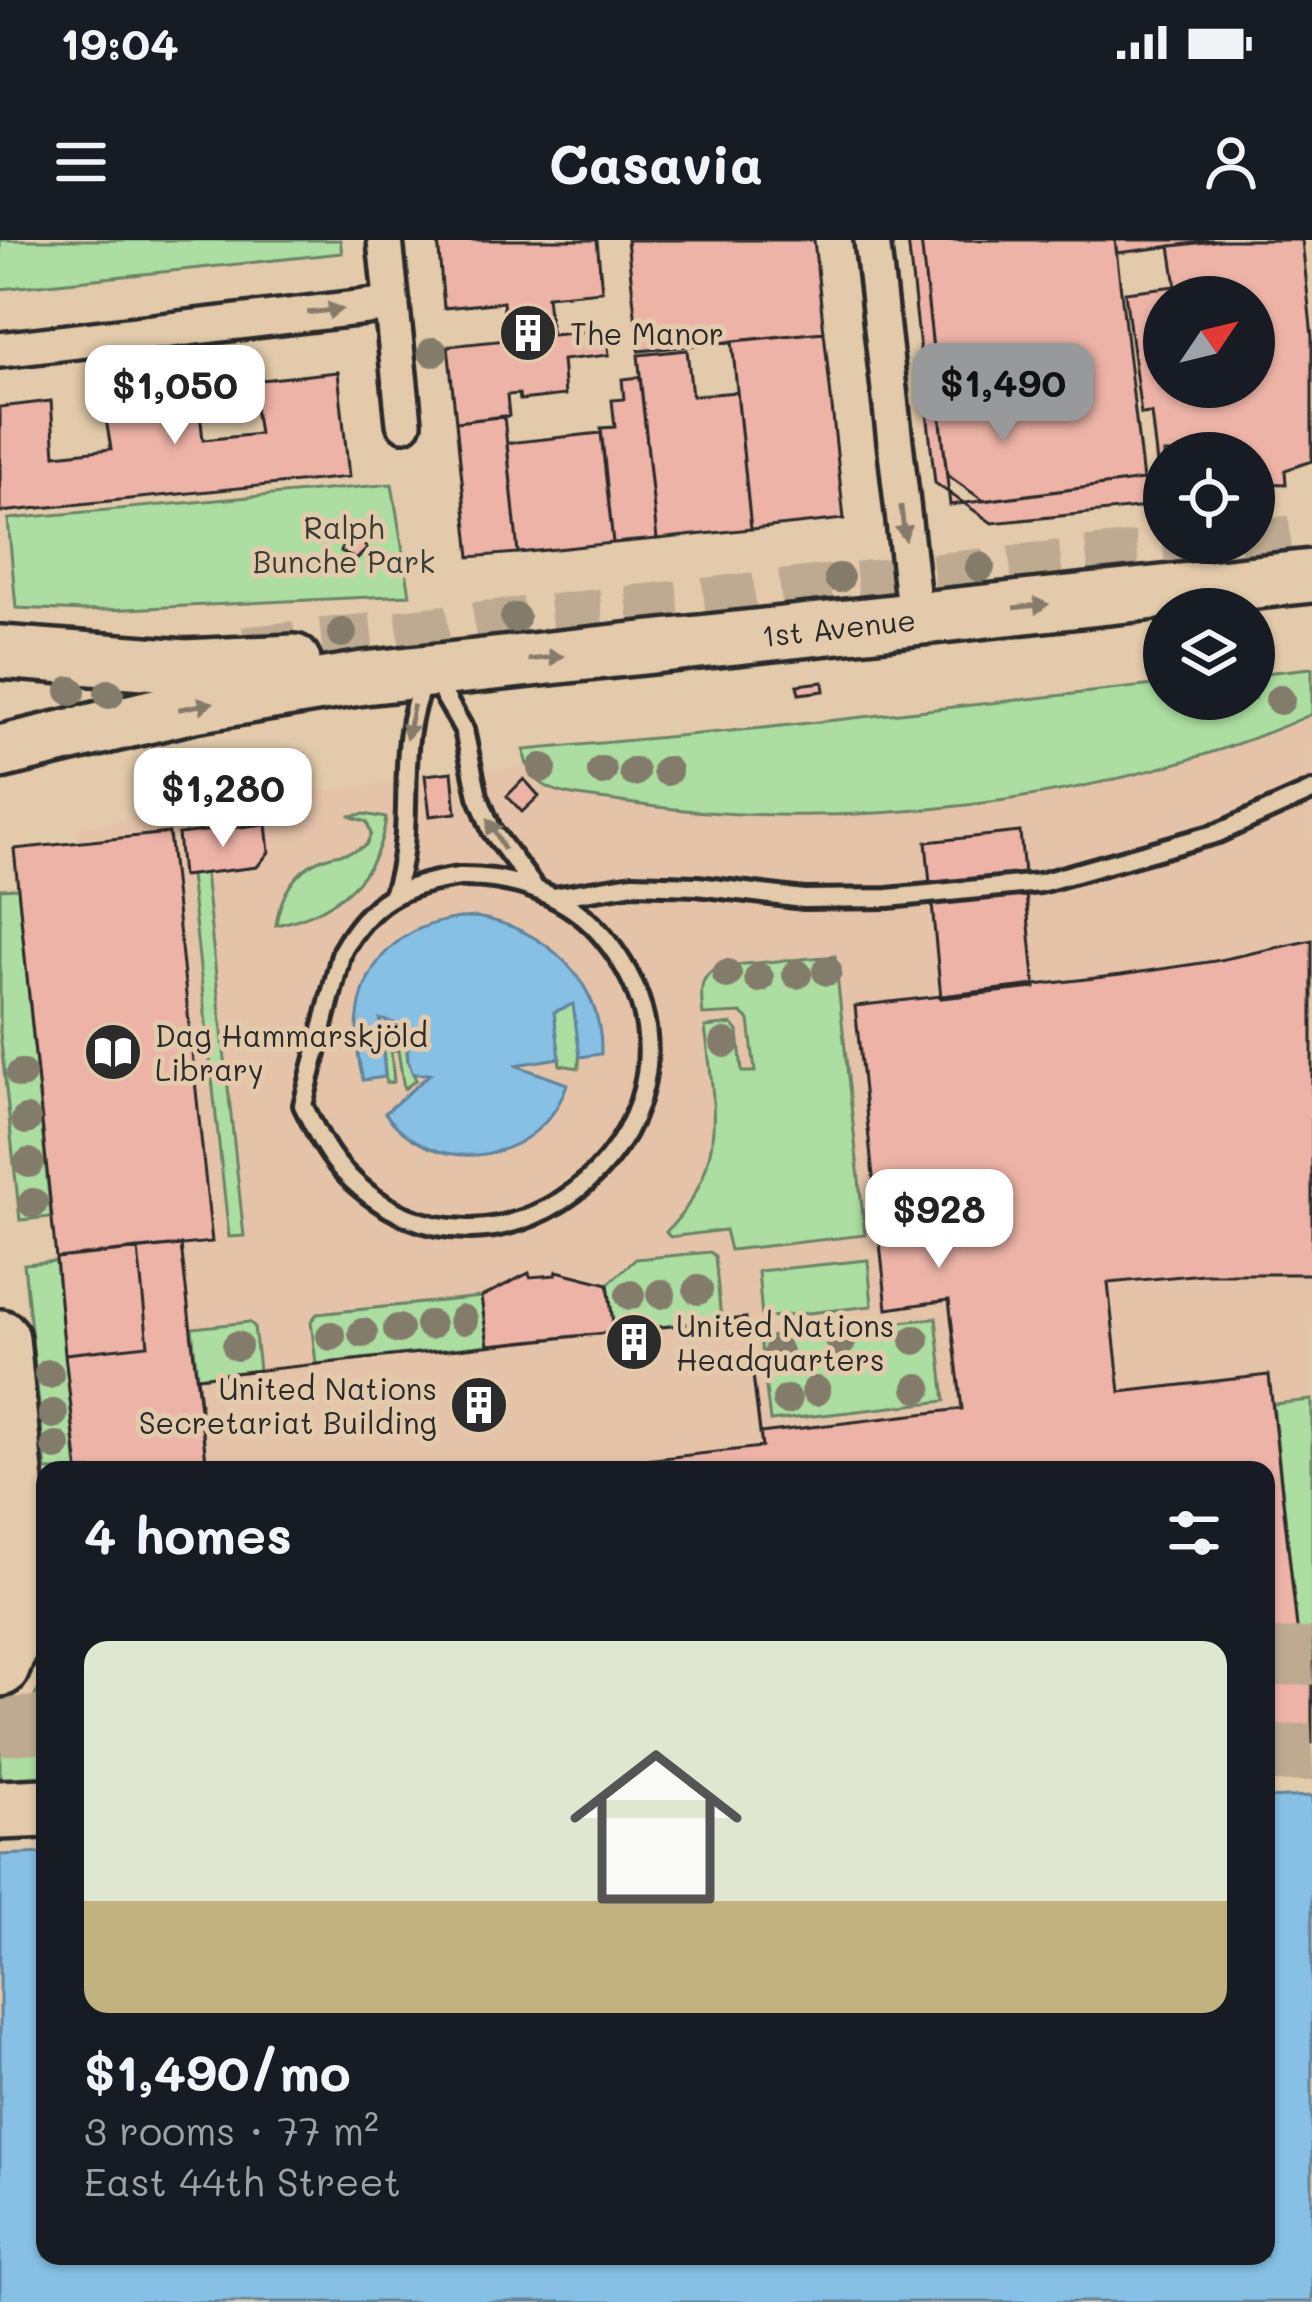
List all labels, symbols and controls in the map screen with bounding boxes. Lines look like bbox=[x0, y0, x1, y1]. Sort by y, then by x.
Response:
text: 19:04 bbox=[60, 13, 179, 71]
text: Casavia bbox=[549, 127, 763, 198]
icon: menu bbox=[48, 129, 114, 195]
icon: person bbox=[1198, 129, 1264, 195]
north arrow bbox=[1143, 276, 1275, 408]
map controls bbox=[1143, 276, 1275, 720]
one-way arrow bbox=[307, 301, 344, 320]
building icon: The Manor bbox=[497, 302, 559, 364]
place label: The Manor bbox=[570, 313, 724, 353]
pin: $1,490 bbox=[905, 343, 1101, 445]
pin: $1,050 bbox=[77, 345, 273, 447]
text: $1,490 bbox=[940, 356, 1066, 407]
text: $1,050 bbox=[112, 358, 238, 409]
button: locate bbox=[1143, 432, 1275, 564]
one-way arrow bbox=[894, 505, 913, 542]
park label: Ralph Bunche Park bbox=[253, 507, 435, 581]
button: layers bbox=[1143, 588, 1275, 720]
one-way arrow bbox=[1013, 596, 1050, 615]
street label: 1st Avenue bbox=[760, 599, 918, 655]
one-way arrow bbox=[527, 648, 565, 667]
one-way arrow bbox=[177, 696, 215, 715]
one-way arrow bbox=[400, 704, 419, 742]
pin: $1,280 bbox=[125, 748, 321, 850]
text: $1,280 bbox=[161, 761, 285, 812]
one-way arrow bbox=[486, 817, 507, 852]
place label: Dag Hammarskjöld Library bbox=[155, 1015, 428, 1089]
library icon: Dag Hammarskjöld Library bbox=[82, 1021, 144, 1083]
pin: $928 bbox=[868, 1169, 1010, 1271]
text: $928 bbox=[892, 1182, 986, 1233]
place label: United Nations Headquarters bbox=[676, 1305, 894, 1379]
building icon: United Nations Headquarters bbox=[603, 1311, 665, 1373]
place label: United Nations Secretariat Building bbox=[139, 1368, 437, 1442]
building icon: United Nations Secretariat Building bbox=[448, 1374, 510, 1436]
text: 4 homes bbox=[84, 1500, 292, 1567]
icon: filters bbox=[1161, 1500, 1227, 1566]
icon: home bbox=[548, 1719, 764, 1935]
text: $1,490/mo bbox=[84, 2037, 351, 2104]
text: 3 rooms · 77 m² bbox=[84, 2104, 379, 2155]
text: East 44th Street bbox=[84, 2155, 401, 2206]

